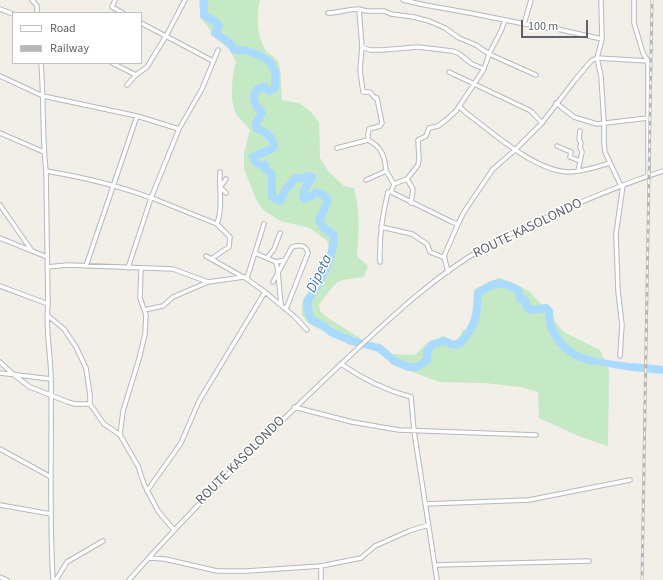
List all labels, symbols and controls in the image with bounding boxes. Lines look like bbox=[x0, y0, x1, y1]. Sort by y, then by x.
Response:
legend bbox=[12, 12, 142, 64]
scale bar bbox=[523, 12, 590, 38]
text: 100 m bbox=[528, 18, 558, 35]
text: Road bbox=[50, 20, 76, 37]
text: Railway bbox=[50, 40, 89, 57]
street label: ROUTE KASOLONDO bbox=[471, 195, 585, 263]
water label: Dipeta bbox=[303, 252, 337, 296]
street label: ROUTE KASOLONDO bbox=[193, 413, 289, 509]

